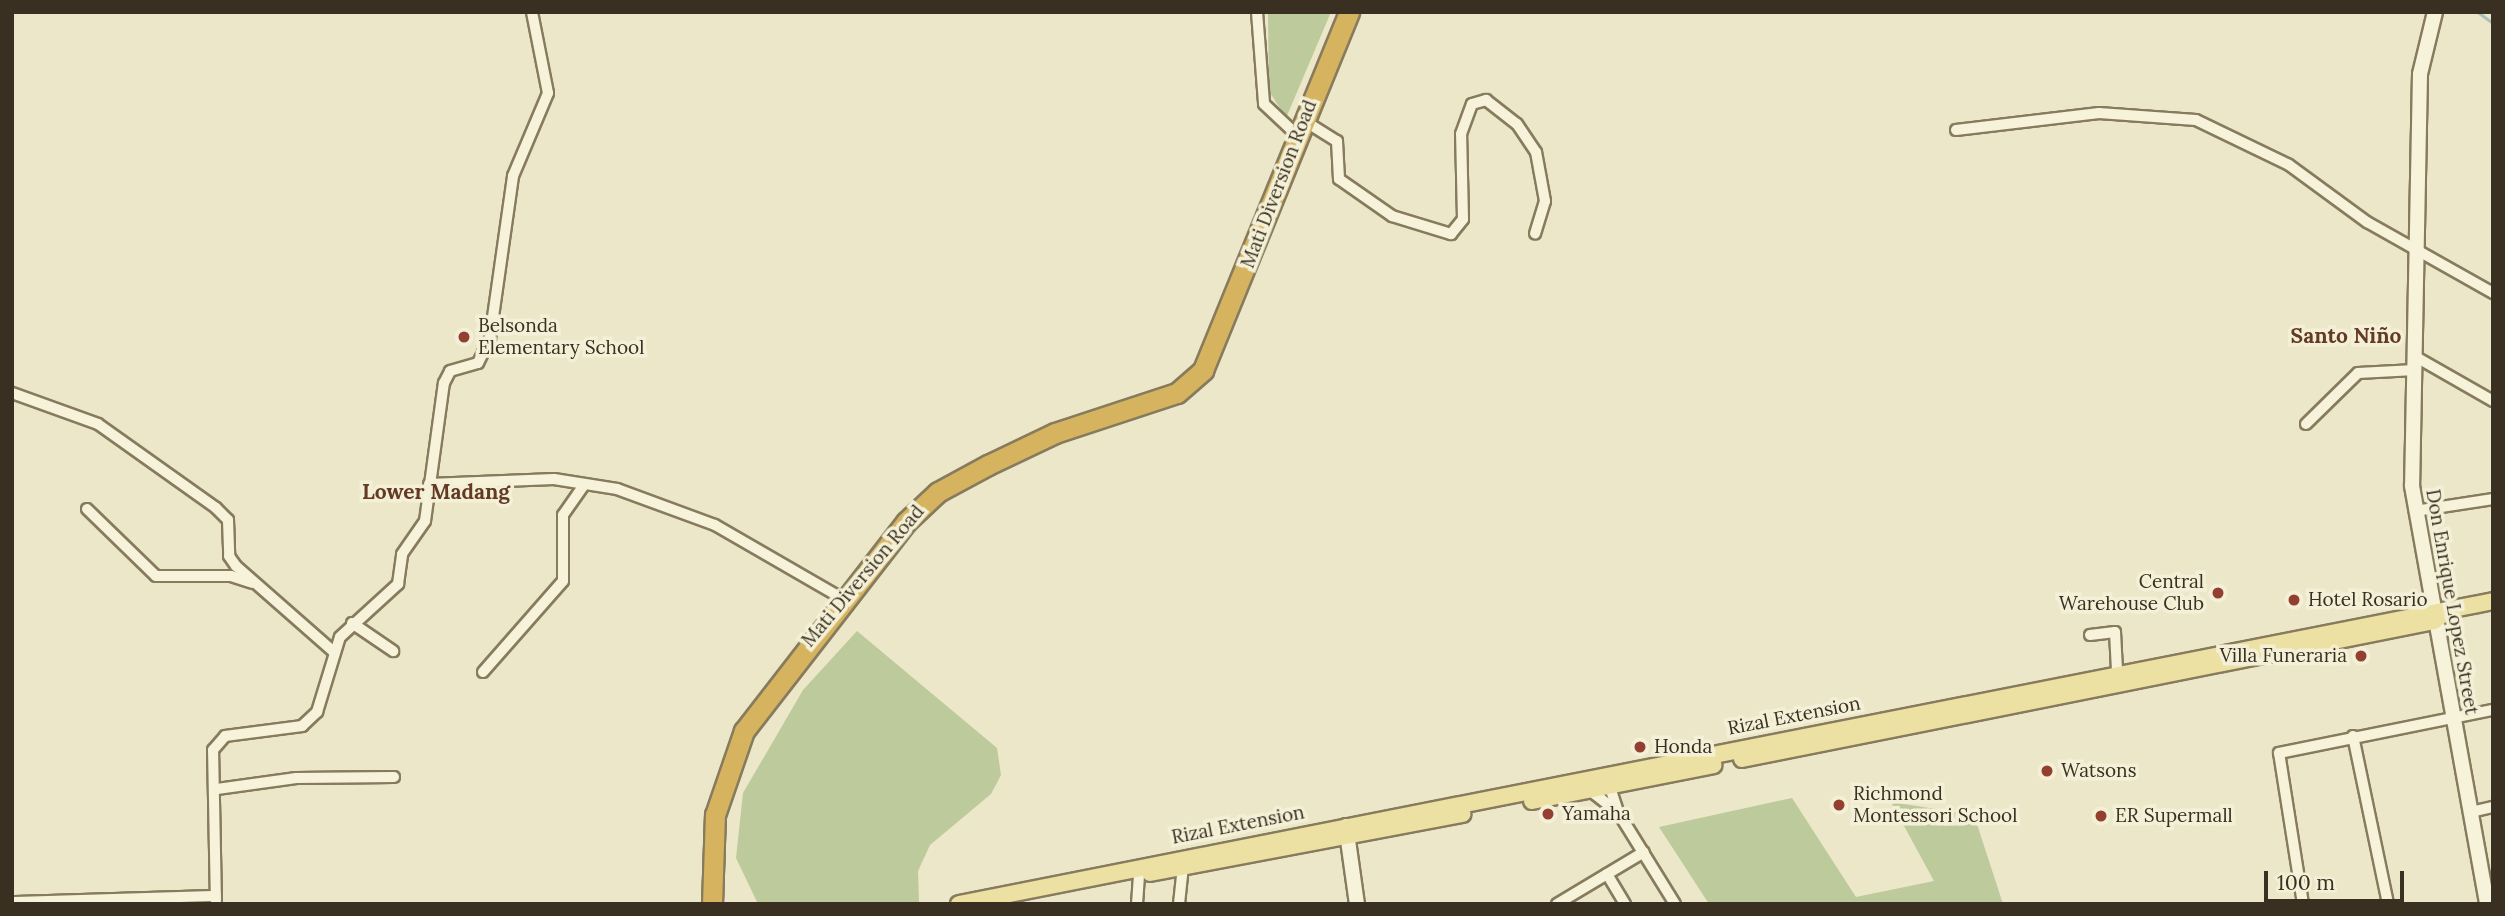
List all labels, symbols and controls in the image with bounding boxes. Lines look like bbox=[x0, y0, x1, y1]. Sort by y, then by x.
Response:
street label: Mati Diversion Road bbox=[1236, 97, 1322, 271]
place label: Belsonda Elementary School bbox=[478, 315, 644, 359]
district label: Santo Niño bbox=[2291, 323, 2401, 349]
marker: Belsonda Elementary School bbox=[456, 329, 472, 345]
district label: Lower Madang bbox=[362, 479, 510, 505]
street label: Don Enrique Lopez Street bbox=[2421, 487, 2483, 717]
street label: Mati Diversion Road bbox=[797, 500, 929, 652]
place label: Central Warehouse Club bbox=[2059, 571, 2204, 615]
marker: Central Warehouse Club bbox=[2210, 585, 2226, 601]
place label: Hotel Rosario bbox=[2308, 589, 2428, 611]
marker: Hotel Rosario bbox=[2286, 592, 2302, 608]
place label: Villa Funeraria bbox=[2220, 645, 2347, 667]
marker: Villa Funeraria bbox=[2353, 648, 2369, 664]
street label: Rizal Extension bbox=[1726, 692, 1862, 740]
place label: Honda bbox=[1654, 736, 1712, 758]
marker: Honda bbox=[1632, 739, 1648, 755]
place label: Watsons bbox=[2061, 760, 2136, 782]
marker: Watsons bbox=[2039, 763, 2055, 779]
place label: Richmond Montessori School bbox=[1853, 783, 2017, 827]
marker: Richmond Montessori School bbox=[1831, 797, 1847, 813]
street label: Rizal Extension bbox=[1170, 801, 1306, 849]
place label: Yamaha bbox=[1562, 803, 1631, 825]
place label: ER Supermall bbox=[2115, 805, 2233, 827]
marker: Yamaha bbox=[1540, 806, 1556, 822]
marker: ER Supermall bbox=[2093, 808, 2109, 824]
scale bar bbox=[2267, 856, 2407, 900]
text: 100 m bbox=[2277, 869, 2335, 896]

